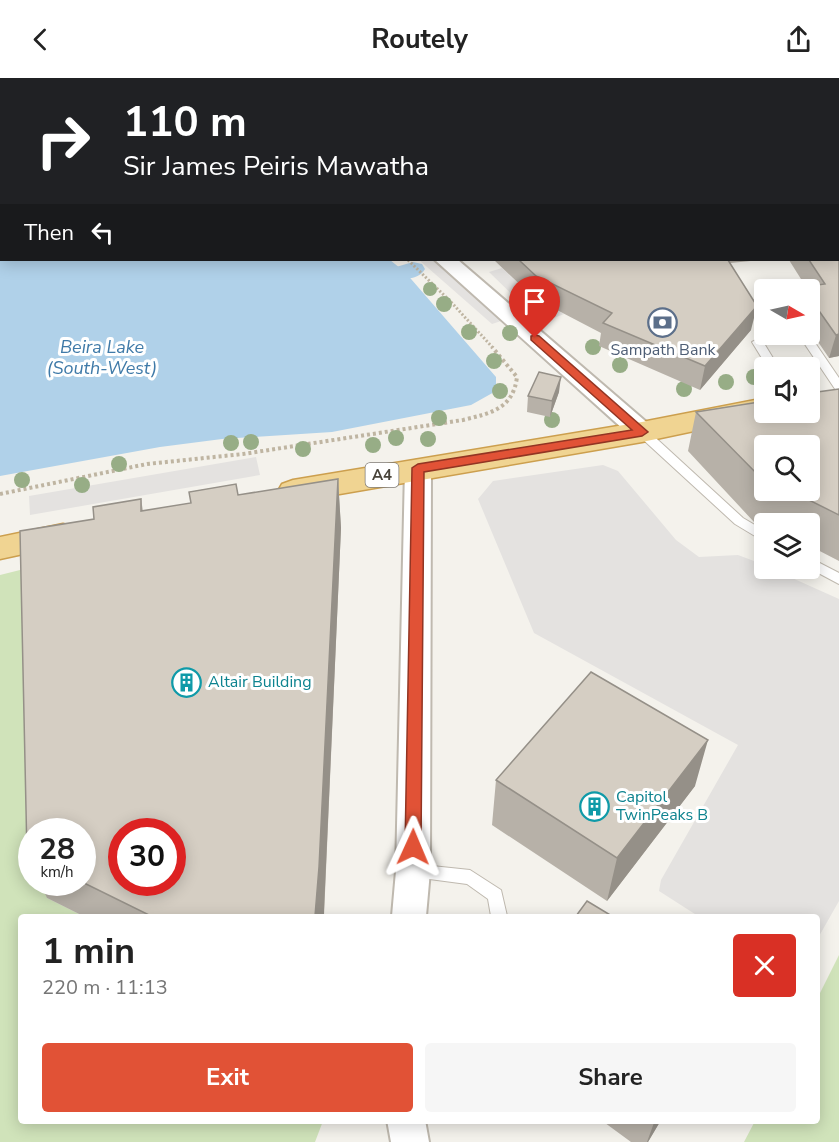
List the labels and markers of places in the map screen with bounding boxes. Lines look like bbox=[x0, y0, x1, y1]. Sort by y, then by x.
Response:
pin bbox=[509, 276, 560, 338]
bank icon: Sampath Bank bbox=[647, 306, 679, 338]
place label: Sampath Bank bbox=[610, 339, 717, 361]
building icon: Altair Building bbox=[171, 666, 203, 698]
place label: Altair Building bbox=[208, 671, 312, 693]
place label: Capitol TwinPeaks B bbox=[616, 786, 708, 826]
building icon: Capitol TwinPeaks B bbox=[579, 790, 611, 822]

